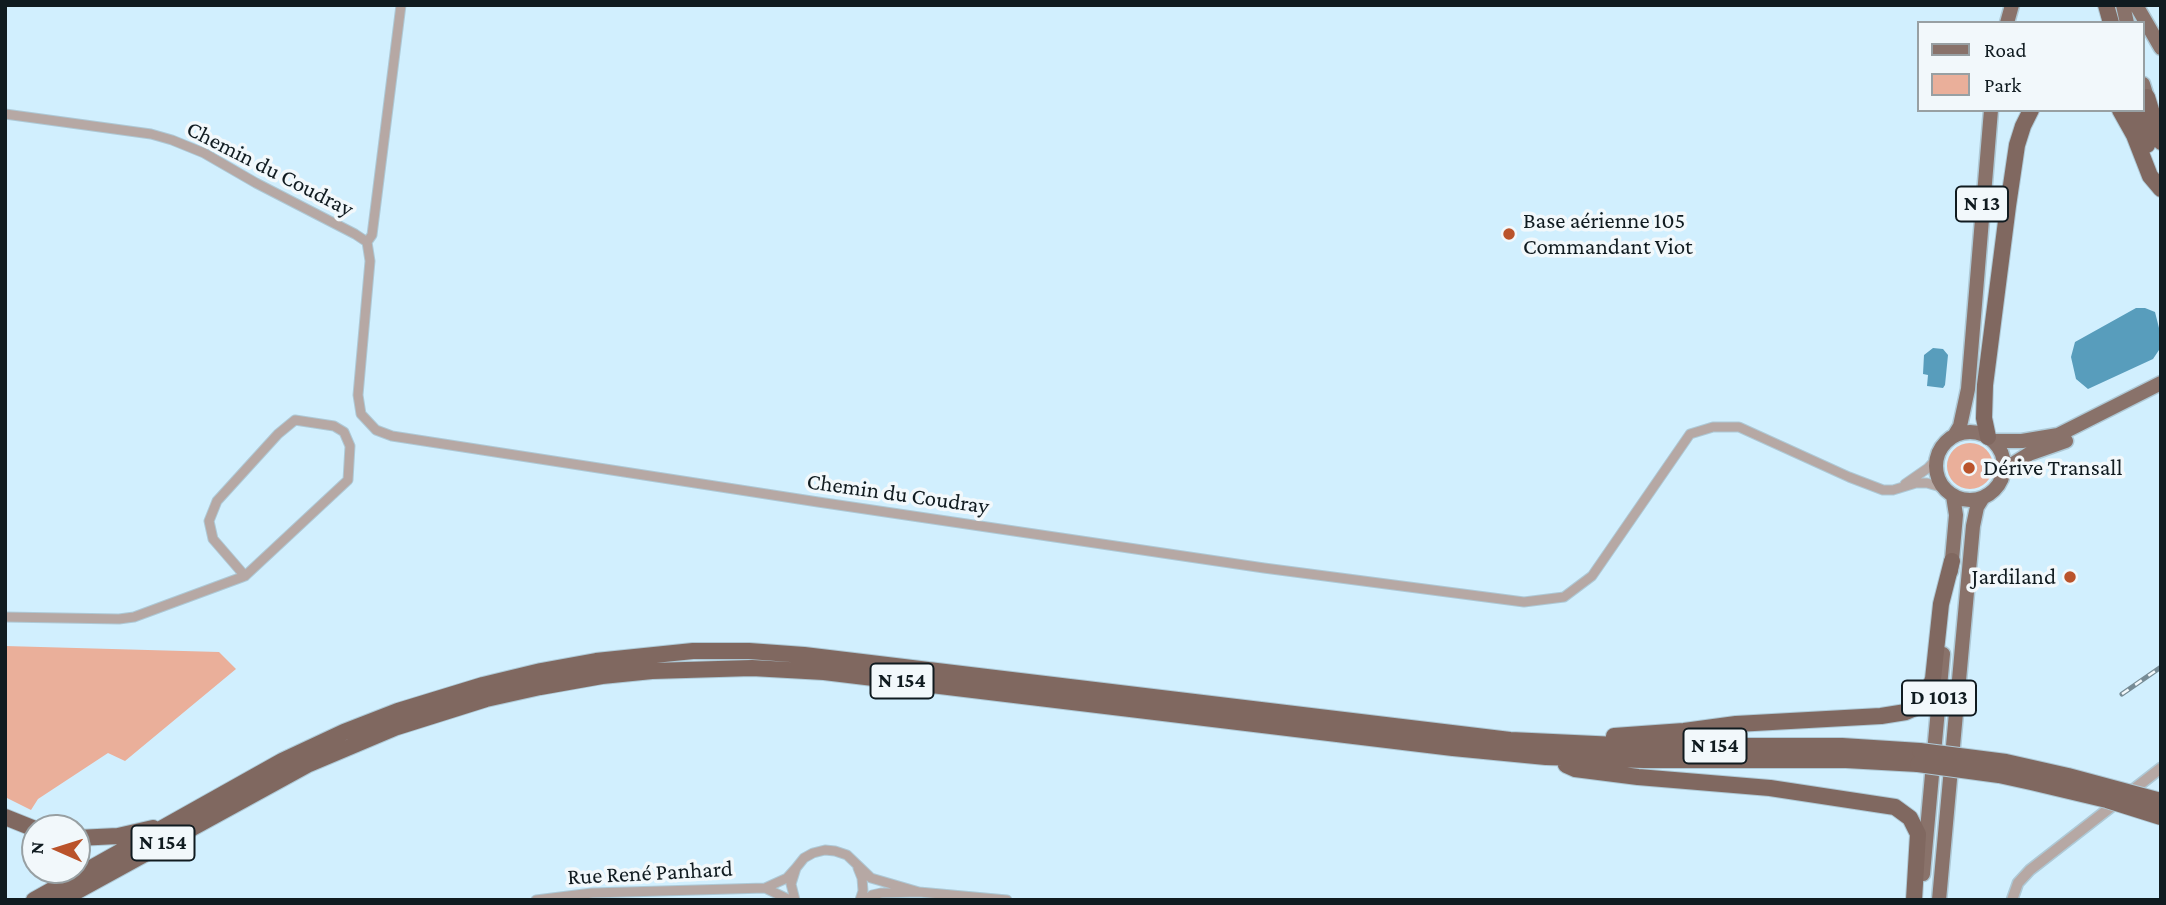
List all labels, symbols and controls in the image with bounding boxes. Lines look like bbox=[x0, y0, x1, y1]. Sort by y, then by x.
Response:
legend bbox=[1918, 21, 2145, 112]
text: Road bbox=[1984, 38, 2027, 62]
text: Park bbox=[1984, 73, 2021, 97]
street label: Chemin du Coudray bbox=[182, 115, 358, 223]
road number: N 13 bbox=[1956, 186, 2008, 222]
place label: Base aérienne 105 Commandant Viot bbox=[1523, 207, 1693, 261]
marker: Base aérienne 105 Commandant Viot bbox=[1501, 226, 1517, 242]
place label: Dérive Transall bbox=[1983, 454, 2122, 482]
marker: Dérive Transall bbox=[1961, 460, 1977, 476]
street label: Chemin du Coudray bbox=[805, 468, 991, 520]
place label: Jardiland bbox=[1972, 563, 2056, 591]
marker: Jardiland bbox=[2062, 569, 2078, 585]
road number: N 154 bbox=[870, 664, 934, 698]
road number: D 1013 bbox=[1902, 680, 1976, 716]
road number: N 154 bbox=[1684, 728, 1746, 764]
north arrow bbox=[21, 814, 91, 884]
road number: N 154 bbox=[132, 826, 194, 860]
text: N bbox=[26, 841, 47, 855]
street label: Rue René Panhard bbox=[567, 855, 733, 891]

